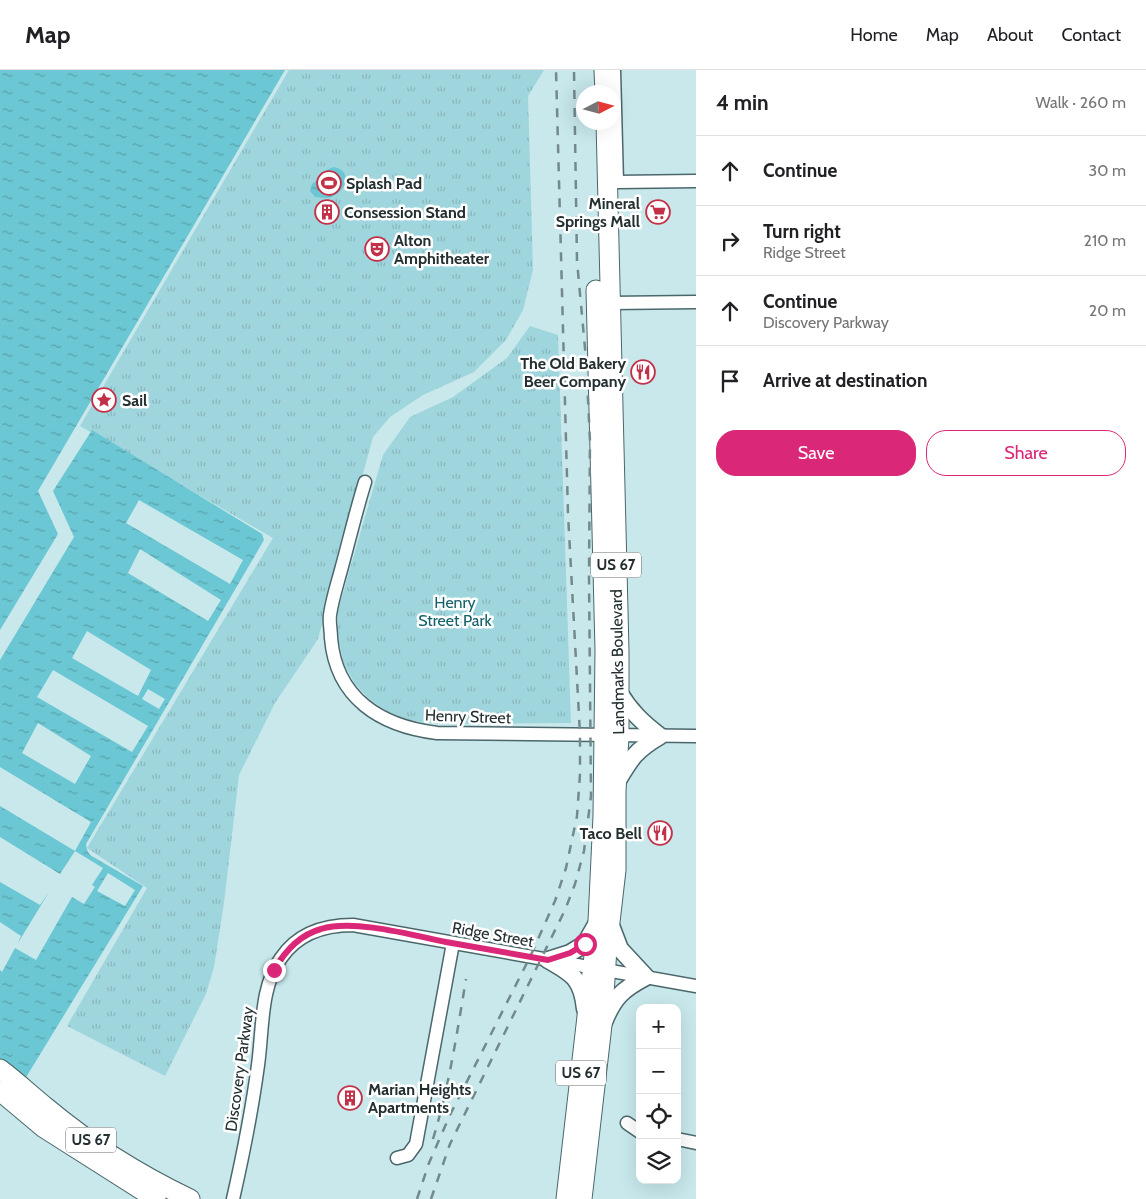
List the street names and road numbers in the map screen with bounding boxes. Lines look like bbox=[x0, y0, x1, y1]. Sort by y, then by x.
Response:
road number: US 67 bbox=[591, 552, 641, 578]
street label: Landmarks Boulevard bbox=[607, 589, 628, 735]
street label: Henry Street bbox=[425, 706, 512, 728]
street label: Ridge Street bbox=[451, 918, 536, 951]
street label: Discovery Parkway bbox=[221, 1005, 258, 1133]
road number: US 67 bbox=[556, 1060, 606, 1086]
road number: US 67 bbox=[66, 1128, 116, 1152]

